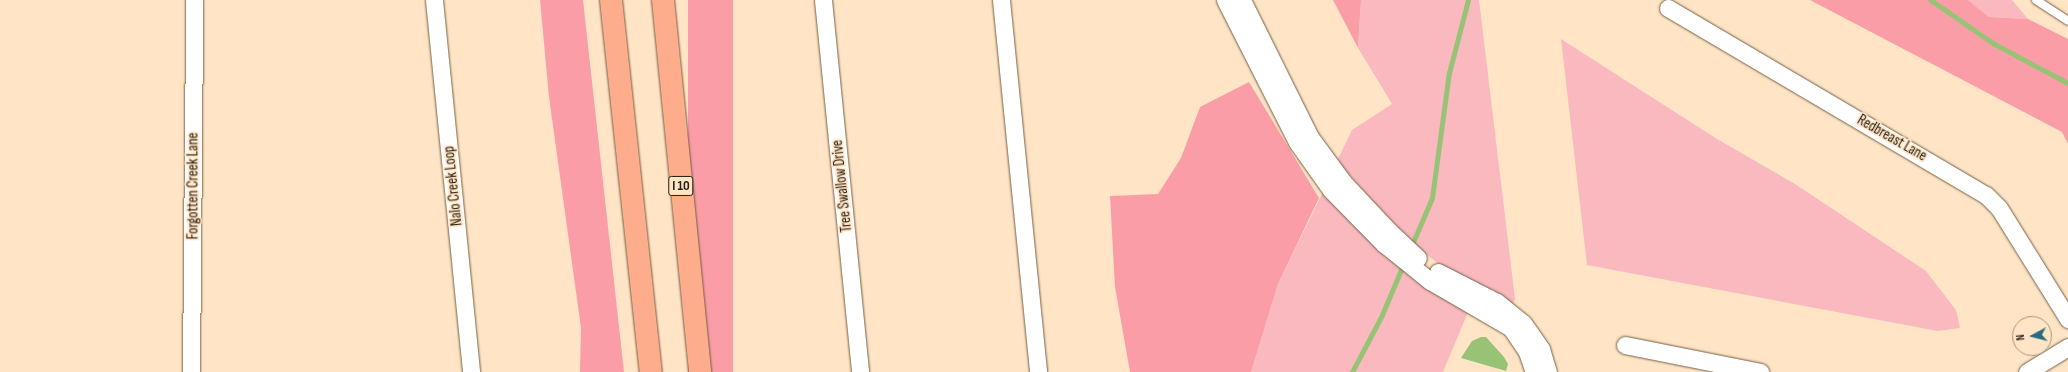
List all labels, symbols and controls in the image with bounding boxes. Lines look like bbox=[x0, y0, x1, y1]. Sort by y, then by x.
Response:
street label: Redbreast Lane bbox=[1854, 111, 1930, 165]
street label: Forgotten Creek Lane bbox=[184, 133, 202, 239]
street label: Tree Swallow Drive bbox=[828, 139, 856, 233]
street label: Nalo Creek Loop bbox=[440, 145, 466, 227]
road number: I 10 bbox=[668, 174, 694, 198]
north arrow bbox=[2012, 316, 2052, 356]
text: N bbox=[2014, 334, 2027, 341]

